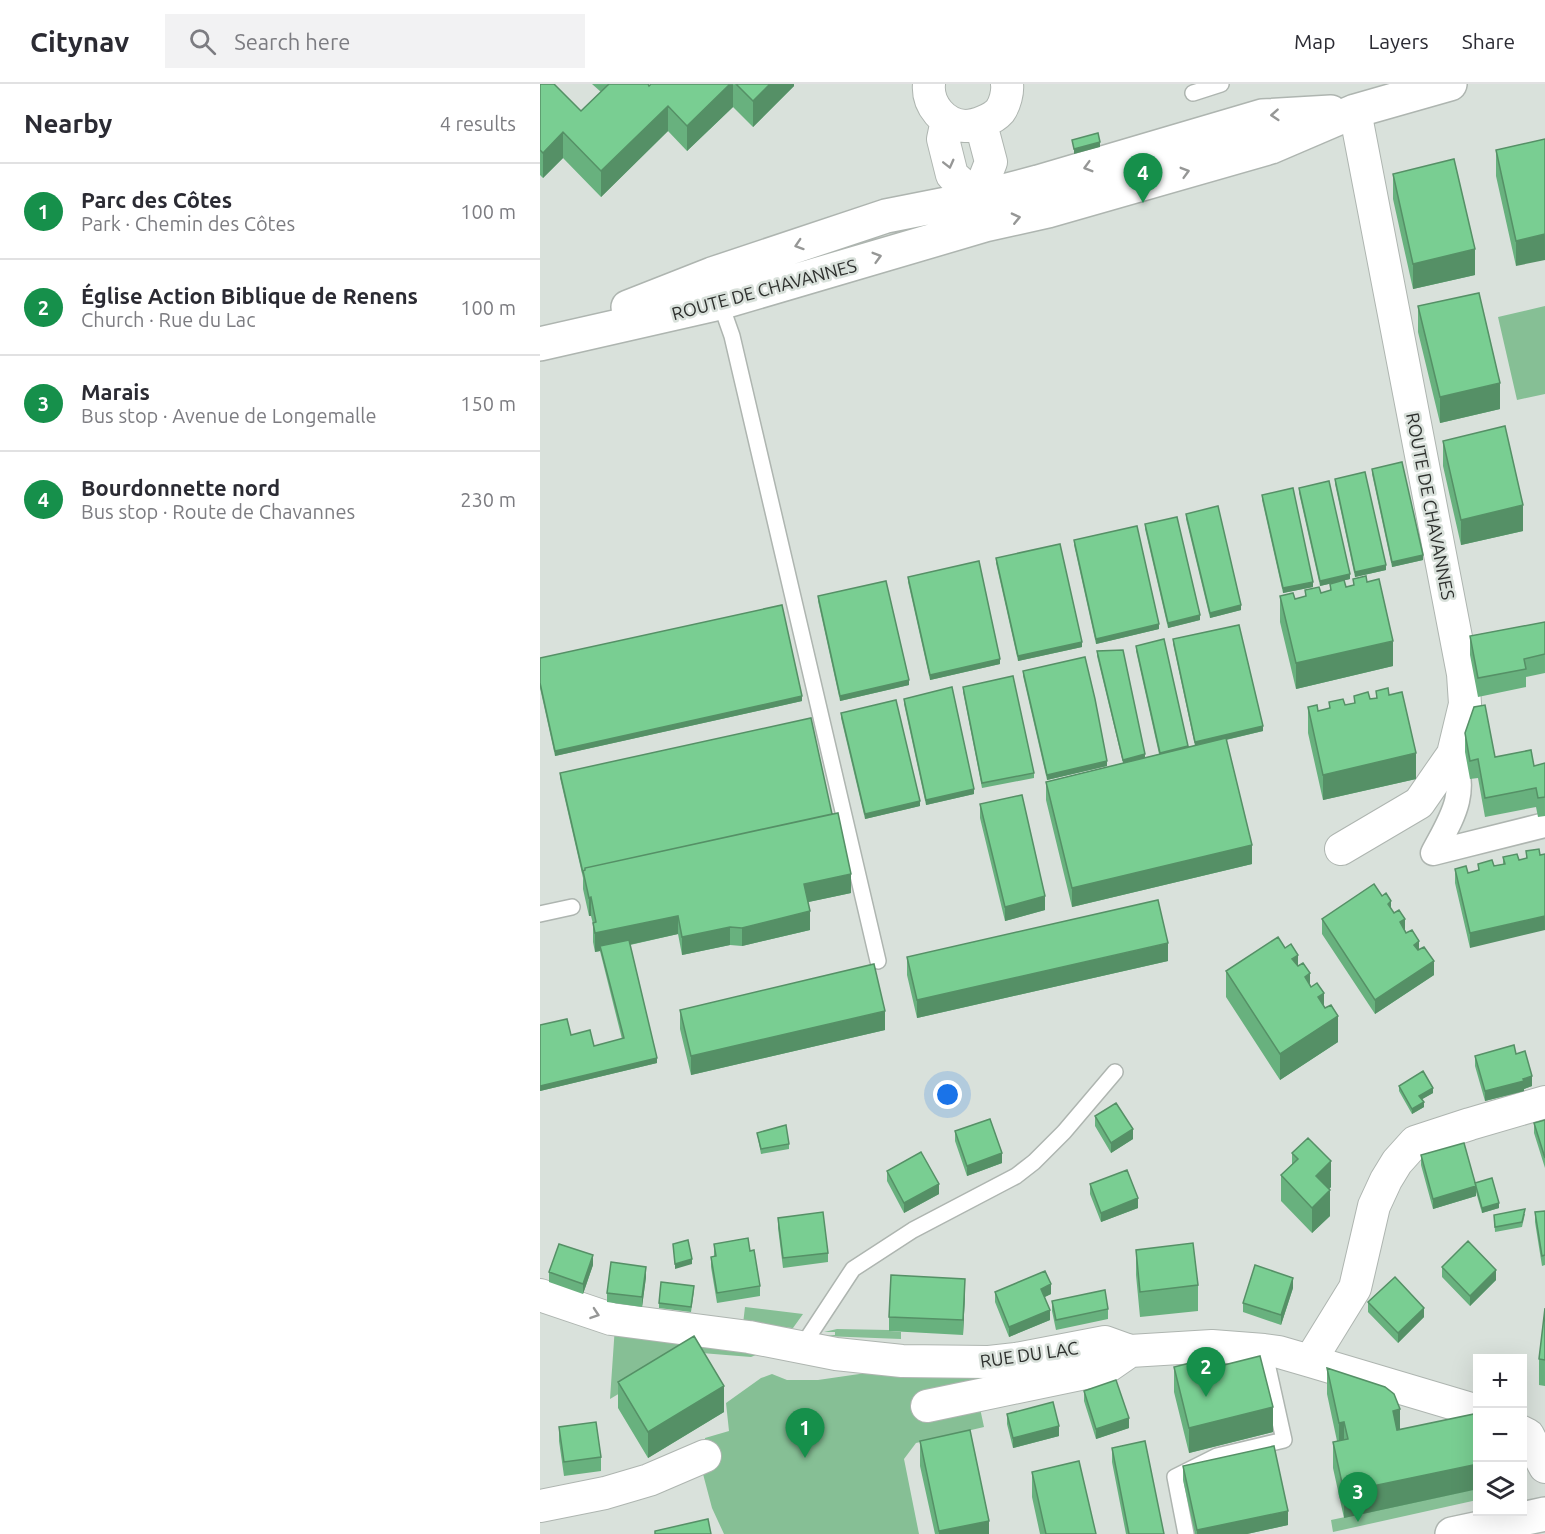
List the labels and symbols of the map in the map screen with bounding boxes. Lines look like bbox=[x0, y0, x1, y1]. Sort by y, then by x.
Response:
one-way arrow bbox=[1271, 109, 1280, 122]
pin: 4 bbox=[1124, 154, 1162, 203]
one-way arrow bbox=[942, 159, 955, 169]
one-way arrow bbox=[1083, 160, 1094, 172]
one-way arrow bbox=[1179, 167, 1190, 179]
one-way arrow bbox=[1011, 213, 1021, 226]
one-way arrow bbox=[794, 238, 805, 250]
one-way arrow bbox=[871, 252, 881, 264]
street label: ROUTE DE CHAVANNES bbox=[669, 255, 859, 323]
street label: ROUTE DE CHAVANNES bbox=[1403, 411, 1459, 601]
your location bbox=[933, 1080, 962, 1109]
one-way arrow bbox=[589, 1307, 600, 1320]
street label: RUE DU LAC bbox=[979, 1337, 1079, 1371]
pin: 2 bbox=[1186, 1348, 1226, 1397]
pin: 1 bbox=[786, 1408, 824, 1458]
pin: 3 bbox=[1338, 1472, 1378, 1522]

